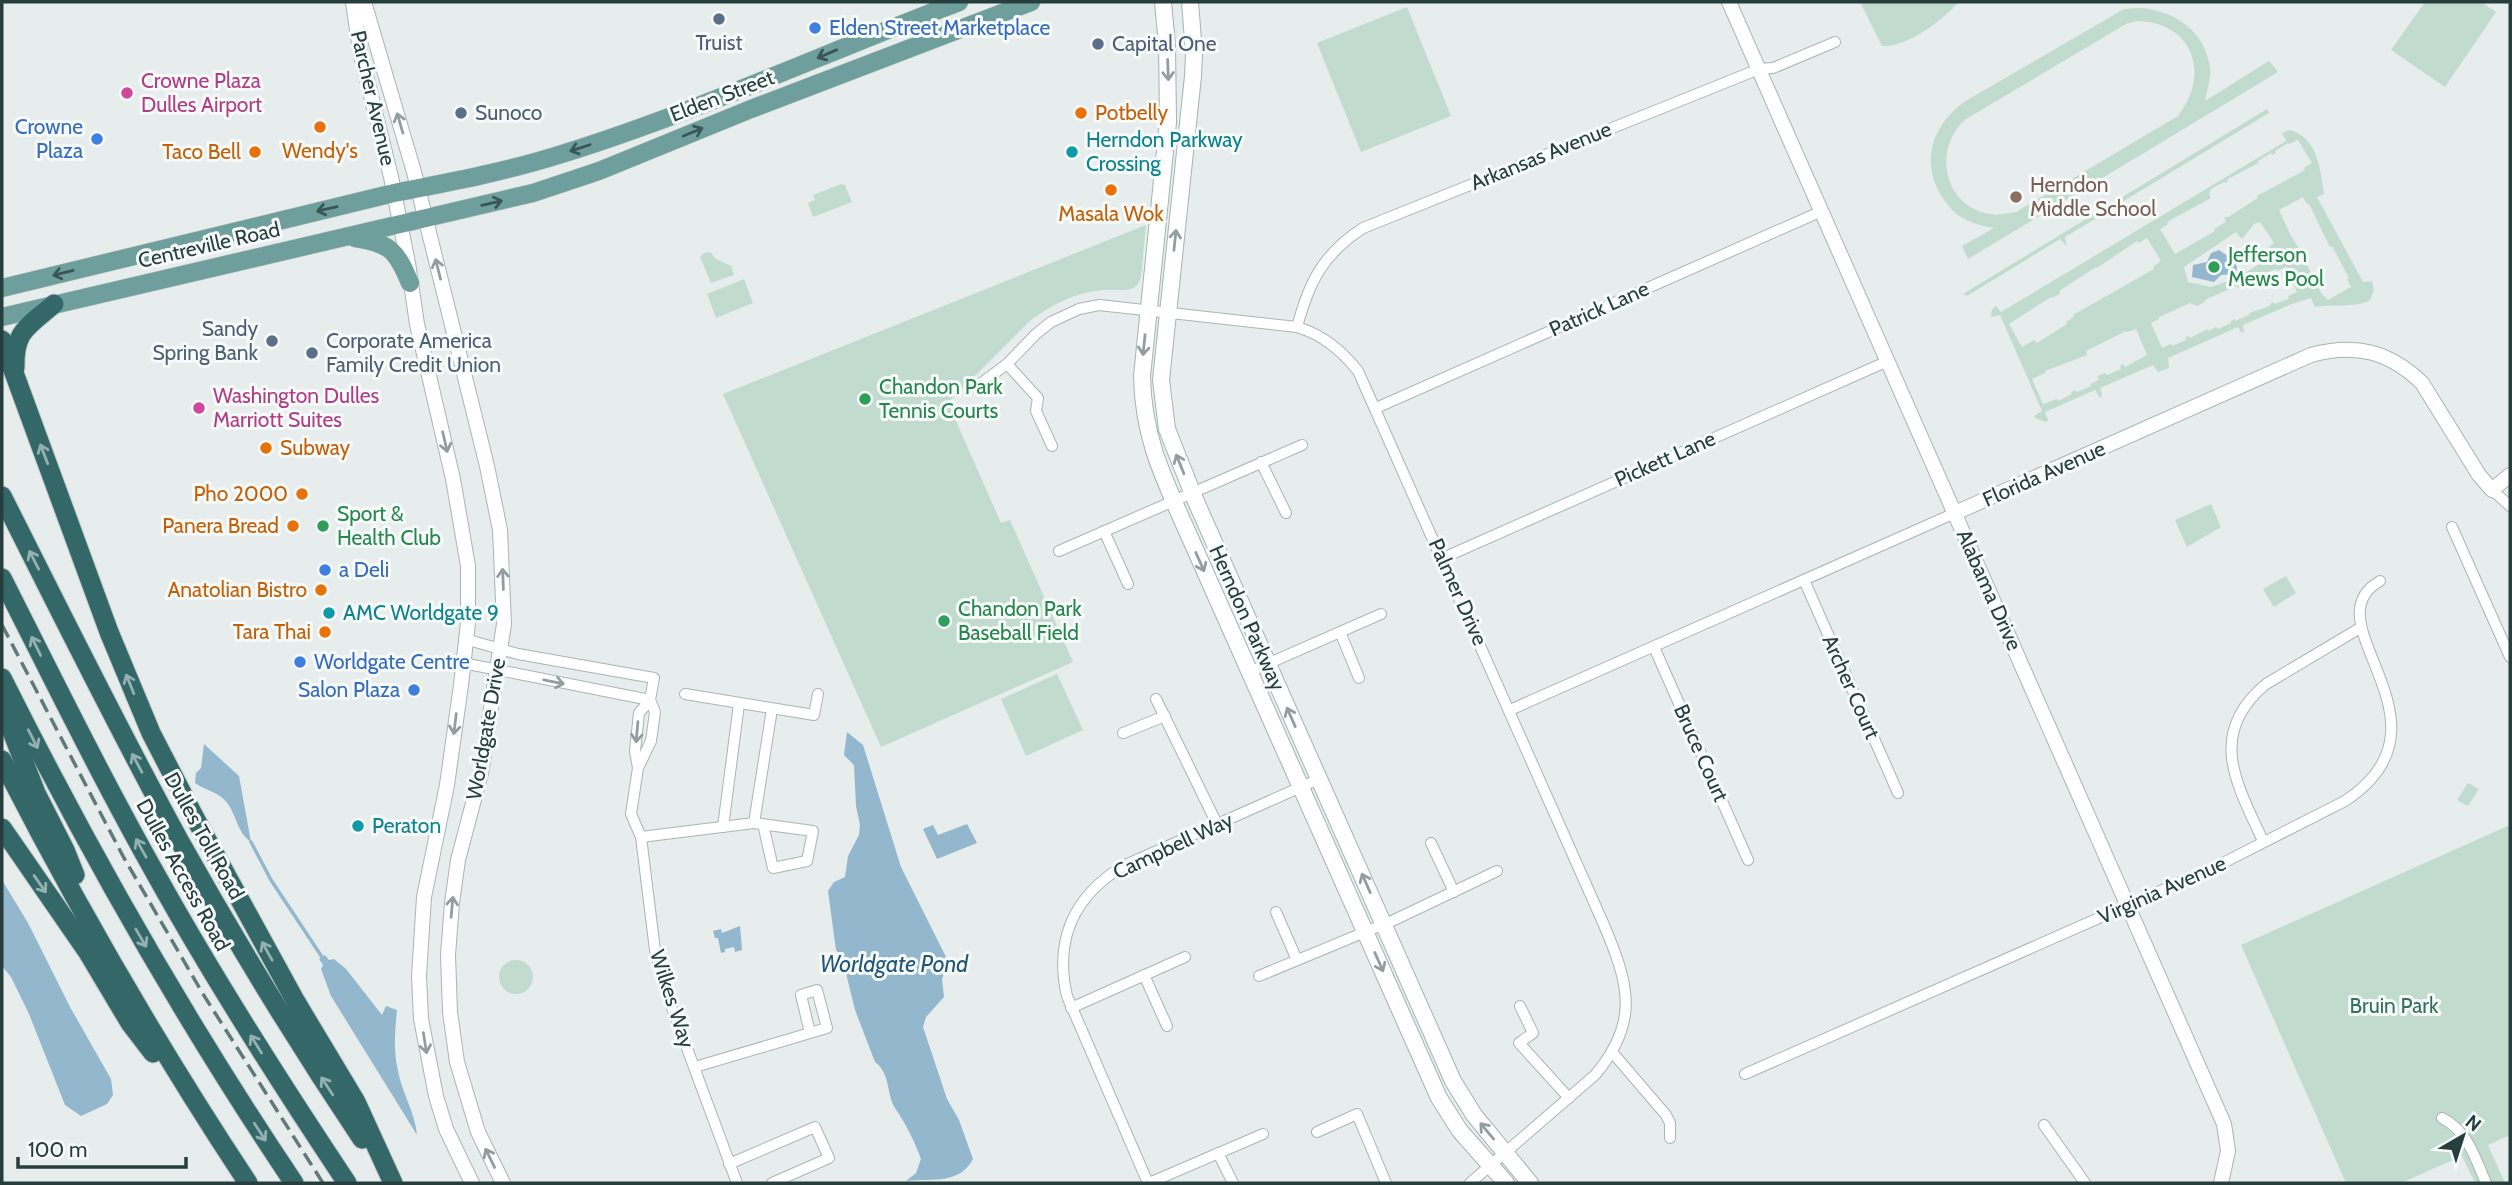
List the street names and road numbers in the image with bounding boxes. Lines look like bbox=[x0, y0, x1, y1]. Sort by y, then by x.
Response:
street label: Parcher Avenue bbox=[346, 28, 401, 168]
street label: Elden Street bbox=[666, 64, 777, 127]
street label: Arkansas Avenue bbox=[1467, 116, 1615, 195]
street label: Centreville Road bbox=[136, 216, 282, 273]
street label: Patrick Lane bbox=[1545, 275, 1653, 342]
street label: Pickett Lane bbox=[1611, 425, 1719, 492]
street label: Florida Avenue bbox=[1979, 435, 2109, 512]
street label: Alabama Drive bbox=[1952, 525, 2027, 654]
street label: Palmer Drive bbox=[1424, 534, 1493, 649]
street label: Herndon Parkway bbox=[1204, 541, 1291, 695]
street label: Archer Court bbox=[1817, 631, 1886, 743]
street label: Worldgate Drive bbox=[461, 656, 510, 802]
street label: Bruce Court bbox=[1669, 700, 1734, 805]
street label: Dulles Toll Road bbox=[159, 768, 250, 904]
street label: Dulles Access Road bbox=[131, 794, 236, 955]
street label: Campbell Way bbox=[1109, 807, 1237, 884]
street label: Virginia Avenue bbox=[2094, 850, 2230, 929]
street label: Wilkes Way bbox=[645, 947, 700, 1051]

